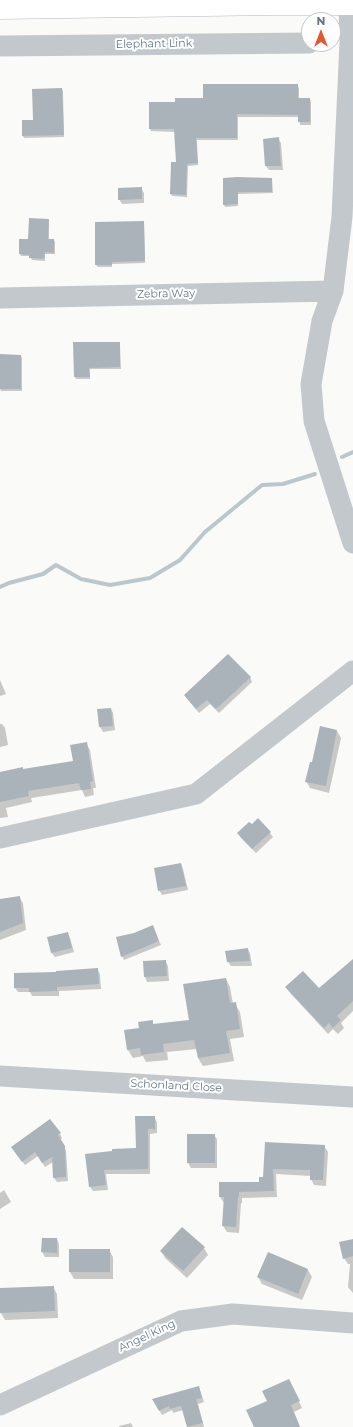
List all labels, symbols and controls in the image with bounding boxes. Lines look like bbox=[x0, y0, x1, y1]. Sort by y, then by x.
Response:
north arrow bbox=[301, 12, 341, 52]
text: N bbox=[317, 14, 325, 28]
street label: Elephant Link bbox=[116, 37, 192, 51]
street label: Zebra Way bbox=[137, 287, 195, 301]
street label: Schonland Close bbox=[130, 1077, 222, 1095]
street label: Angel King bbox=[117, 1317, 177, 1355]

